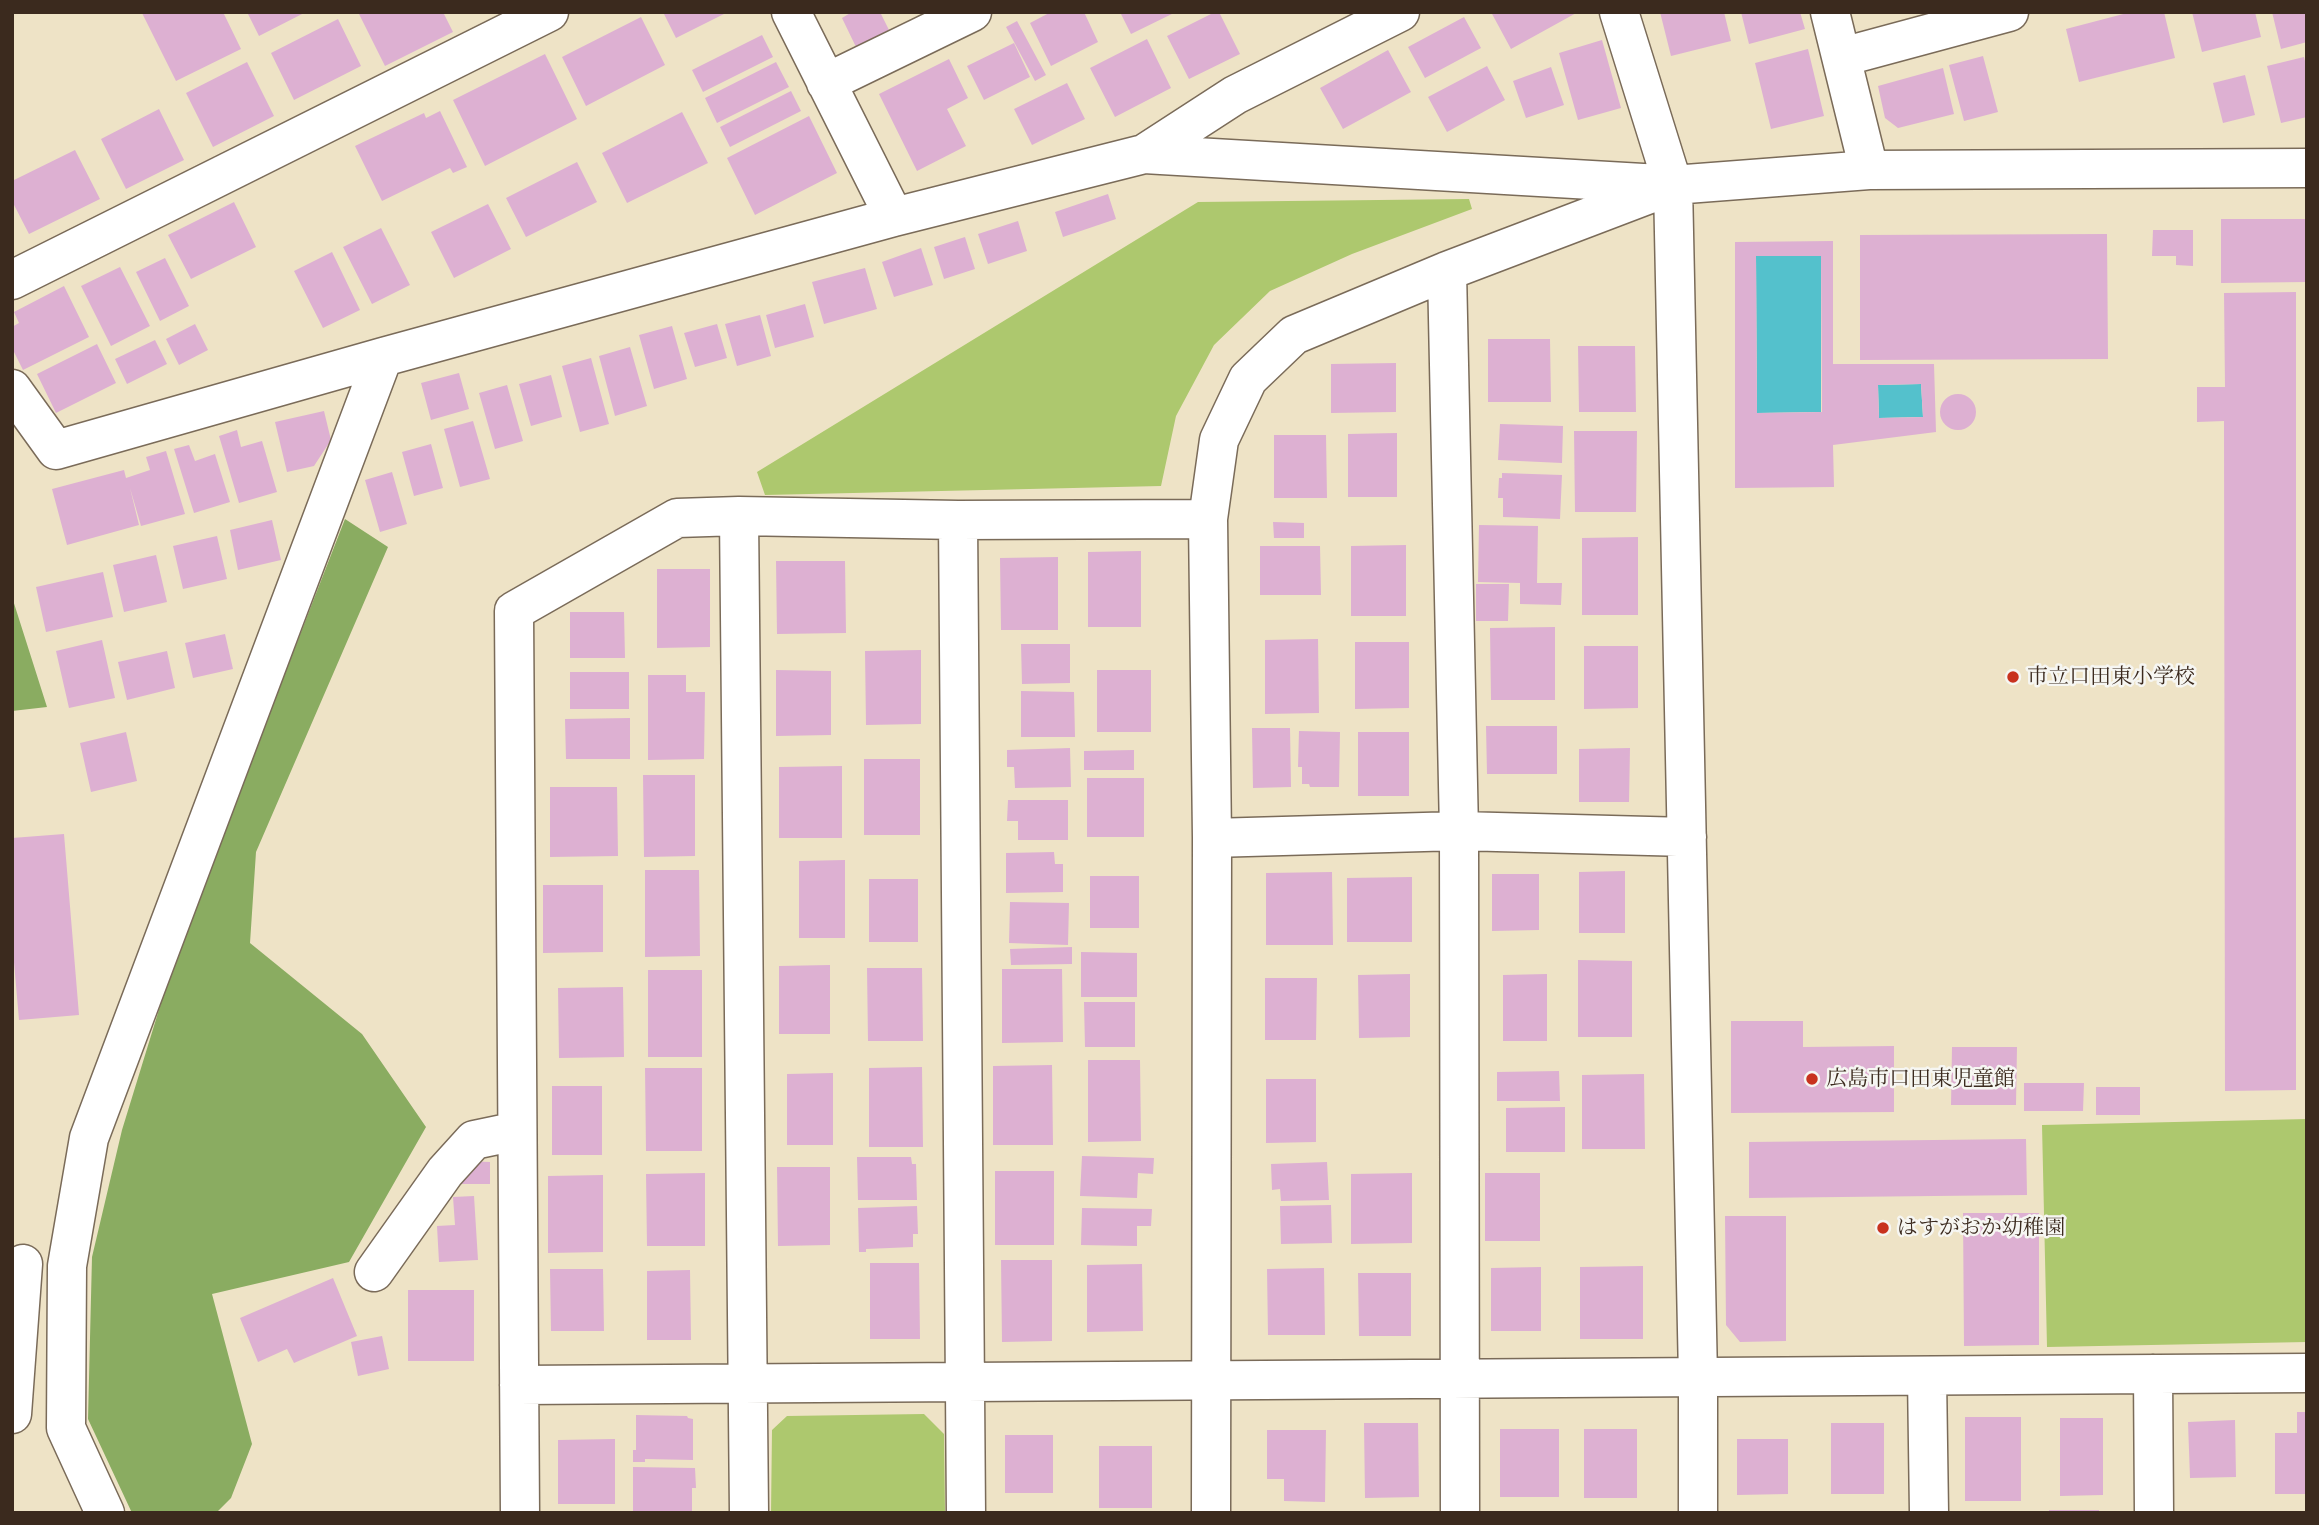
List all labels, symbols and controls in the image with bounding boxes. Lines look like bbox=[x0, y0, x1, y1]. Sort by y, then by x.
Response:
place label: 市立口田東小学校 bbox=[2027, 664, 2195, 690]
marker: 市立口田東小学校 bbox=[2005, 669, 2021, 685]
place label: 広島市口田東児童館 bbox=[1826, 1066, 2015, 1092]
marker: 広島市口田東児童館 bbox=[1804, 1071, 1820, 1087]
place label: はすがおか幼稚園 bbox=[1897, 1215, 2065, 1241]
marker: はすがおか幼稚園 bbox=[1875, 1220, 1891, 1236]

